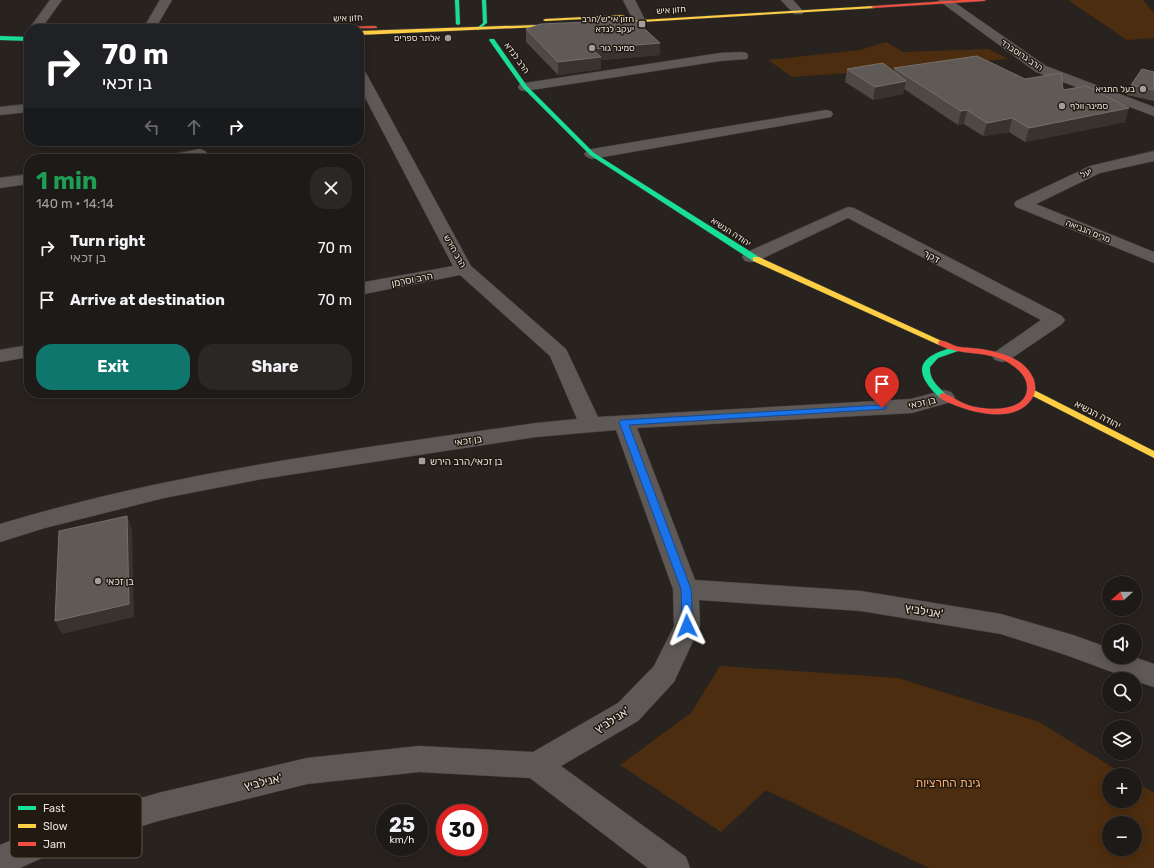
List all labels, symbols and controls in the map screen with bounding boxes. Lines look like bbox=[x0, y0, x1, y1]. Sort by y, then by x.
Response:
street label: חזון איש bbox=[656, 4, 686, 16]
street label: חזון איש bbox=[333, 12, 363, 24]
place label: חזון אי״ש/הרב יעקב לנדא bbox=[582, 14, 634, 34]
marker: חזון אי״ש/הרב יעקב לנדא bbox=[637, 19, 647, 29]
place label: אלתר ספרים bbox=[394, 33, 440, 43]
marker: אלתר ספרים bbox=[443, 33, 453, 43]
street label: הרב גרוסברד bbox=[999, 37, 1045, 73]
text: 70 m bbox=[102, 38, 169, 71]
icon: right bbox=[36, 40, 88, 92]
street label: הרב לנדא bbox=[502, 41, 532, 75]
marker: סמינר גור bbox=[587, 43, 597, 53]
place label: סמינר גור bbox=[600, 43, 635, 53]
text: בן זכאי bbox=[102, 72, 152, 94]
place label: בעל התניא bbox=[1096, 84, 1135, 94]
marker: בעל התניא bbox=[1138, 84, 1148, 94]
marker: סמינר וולף bbox=[1057, 101, 1067, 111]
place label: סמינר וולף bbox=[1070, 101, 1108, 111]
icon: left bbox=[141, 116, 163, 138]
icon: ahead bbox=[183, 116, 205, 138]
icon: right bbox=[225, 116, 247, 138]
street label: יעל bbox=[1078, 166, 1094, 180]
text: 1 min bbox=[36, 167, 97, 195]
button: close bbox=[310, 167, 352, 209]
text: 140 m · 14:14 bbox=[36, 196, 114, 211]
street label: יהודה הנשיא bbox=[709, 215, 753, 249]
street label: מרים הנביאה bbox=[1064, 217, 1112, 245]
text: Turn right bbox=[70, 232, 145, 250]
street label: הרב הירש bbox=[442, 233, 468, 269]
icon: right bbox=[36, 237, 58, 259]
text: 70 m bbox=[318, 239, 352, 257]
street label: דקר bbox=[921, 248, 942, 266]
text: בן זכאי bbox=[70, 250, 106, 265]
street label: הרב וסרמן bbox=[391, 270, 434, 290]
icon: arrive bbox=[36, 289, 58, 311]
text: Arrive at destination bbox=[70, 291, 225, 309]
text: 70 m bbox=[318, 291, 352, 309]
button: Exit bbox=[36, 344, 190, 390]
button: Share bbox=[198, 344, 352, 390]
pin bbox=[865, 367, 899, 408]
icon: arrive bbox=[871, 373, 893, 395]
street label: בן זכאי bbox=[907, 394, 938, 412]
street label: יהודה הנשיא bbox=[1072, 398, 1123, 432]
street label: בן זכאי bbox=[453, 433, 483, 449]
marker: בן זכאי/הרב הירש bbox=[417, 456, 427, 466]
place label: בן זכאי/הרב הירש bbox=[430, 456, 503, 468]
marker: בן זכאי bbox=[93, 576, 103, 586]
place label: בן זכאי bbox=[106, 576, 134, 588]
north arrow bbox=[1102, 576, 1142, 616]
map controls bbox=[1102, 576, 1142, 856]
street label: אנילביץ' bbox=[904, 601, 944, 621]
position arrow bbox=[666, 605, 708, 647]
button: sound bbox=[1102, 624, 1142, 664]
button: search bbox=[1102, 672, 1142, 712]
street label: אנילביץ' bbox=[592, 704, 632, 736]
button: layers bbox=[1102, 720, 1142, 760]
button: + bbox=[1102, 768, 1142, 808]
street label: אנילביץ' bbox=[243, 771, 283, 793]
park label: גינת החרציות bbox=[915, 776, 981, 790]
legend bbox=[10, 794, 142, 858]
text: Fast bbox=[43, 802, 66, 815]
speed limit sign: 30 bbox=[436, 804, 488, 856]
text: 25 bbox=[389, 813, 415, 837]
button: − bbox=[1102, 816, 1142, 856]
text: Slow bbox=[43, 820, 68, 833]
text: km/h bbox=[390, 834, 414, 846]
text: Jam bbox=[43, 838, 66, 851]

